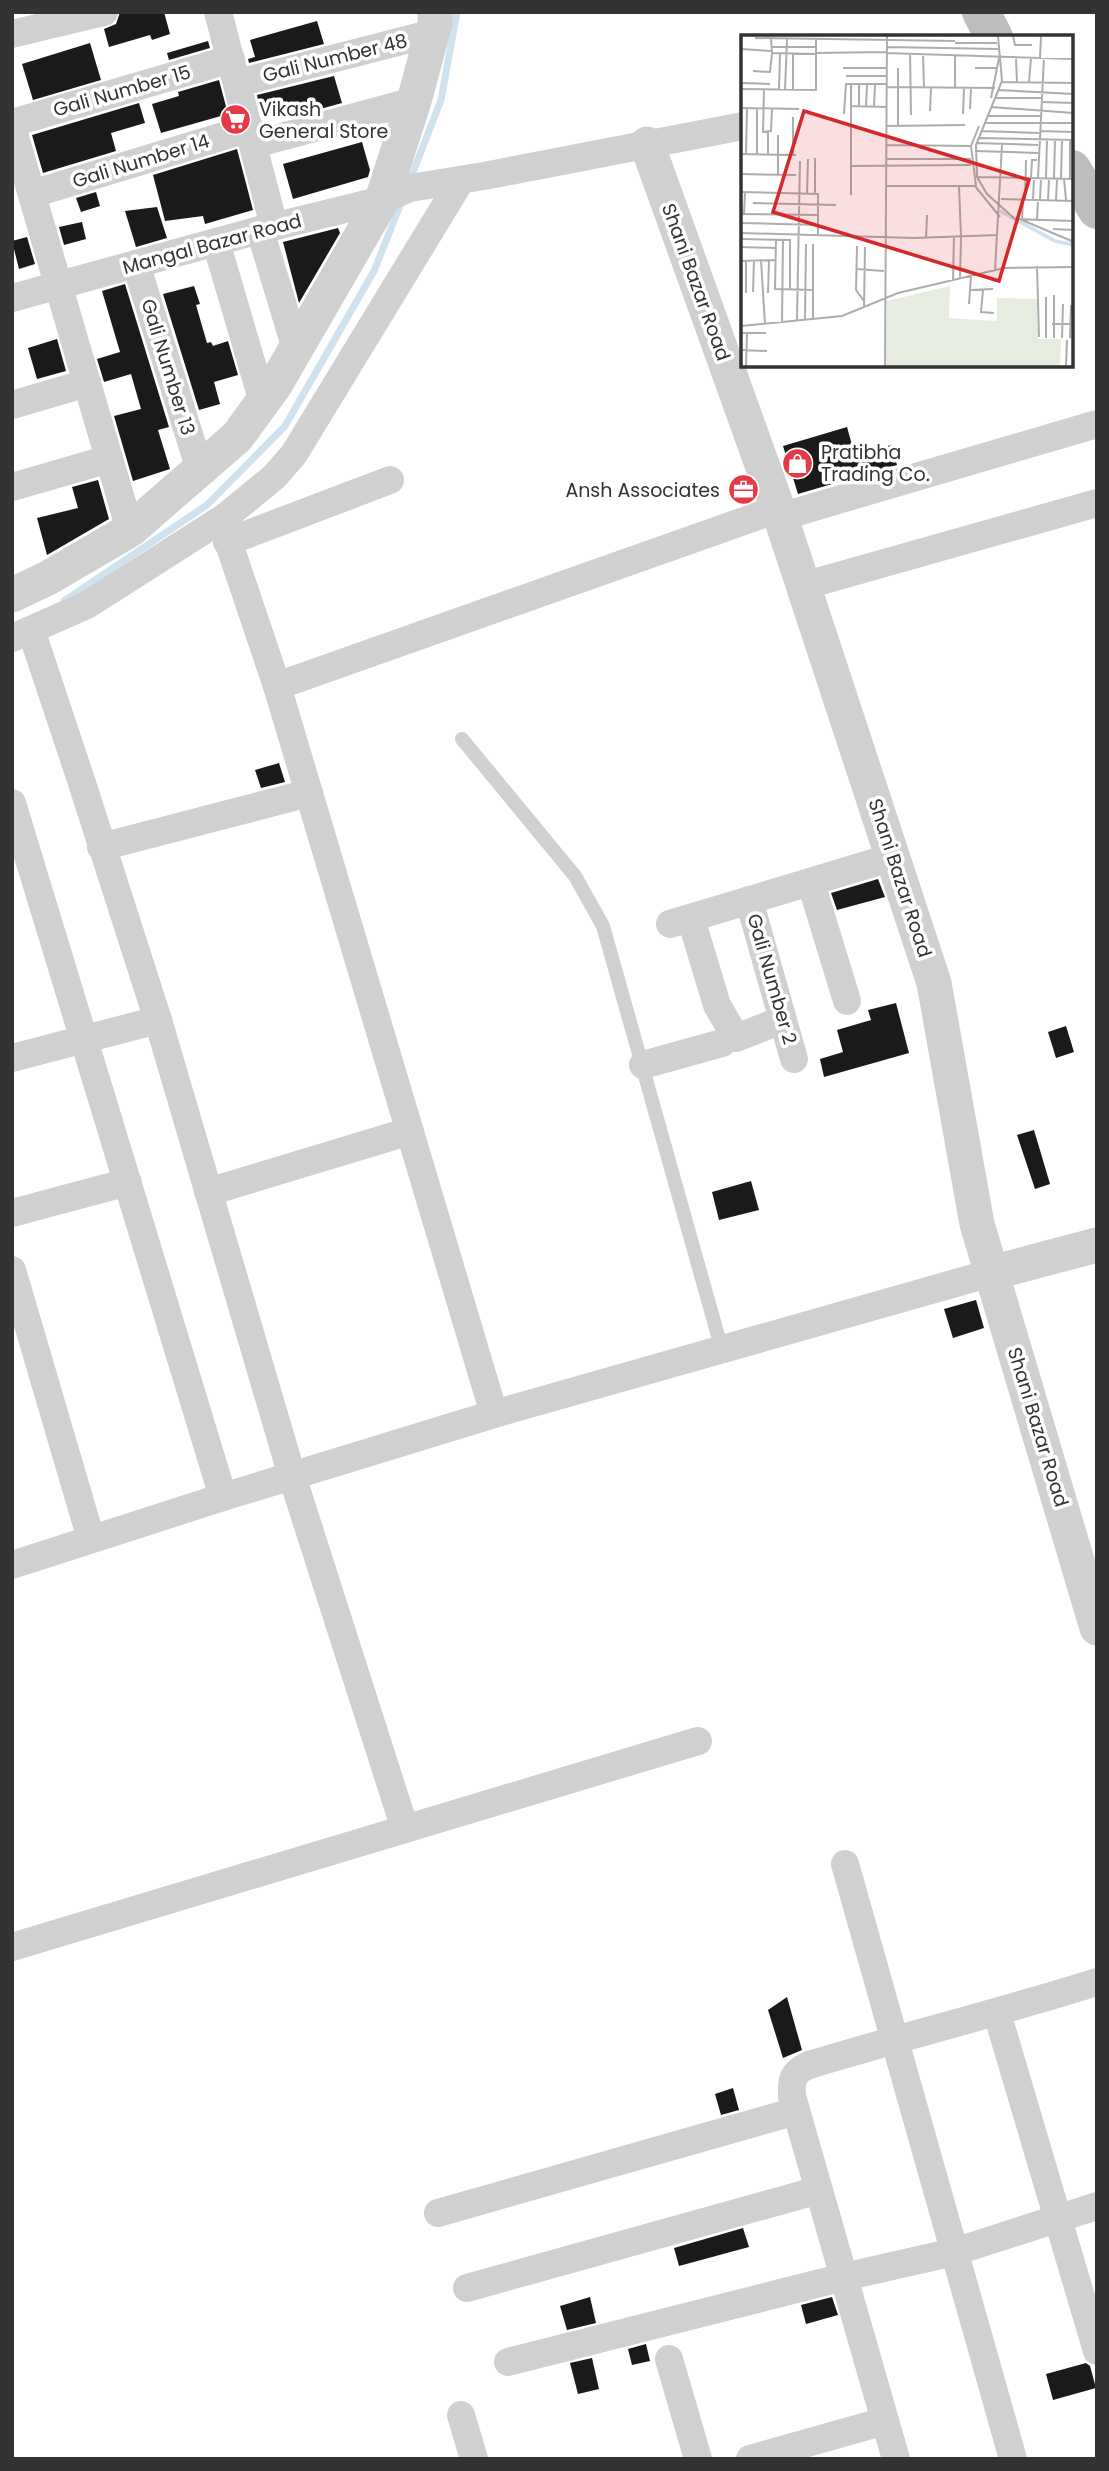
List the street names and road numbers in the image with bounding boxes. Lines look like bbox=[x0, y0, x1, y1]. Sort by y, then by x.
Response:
street label: Gali Number 48 bbox=[260, 27, 410, 89]
street label: Gali Number 15 bbox=[50, 58, 194, 124]
street label: Gali Number 14 bbox=[69, 127, 213, 195]
street label: Shani Bazar Road bbox=[655, 200, 737, 364]
street label: Mangal Bazar Road bbox=[119, 207, 305, 281]
street label: Gali Number 13 bbox=[134, 296, 202, 438]
street label: Shani Bazar Road bbox=[862, 795, 938, 961]
street label: Gali Number 2 bbox=[740, 910, 804, 1048]
street label: Shani Bazar Road bbox=[1001, 1344, 1075, 1510]

